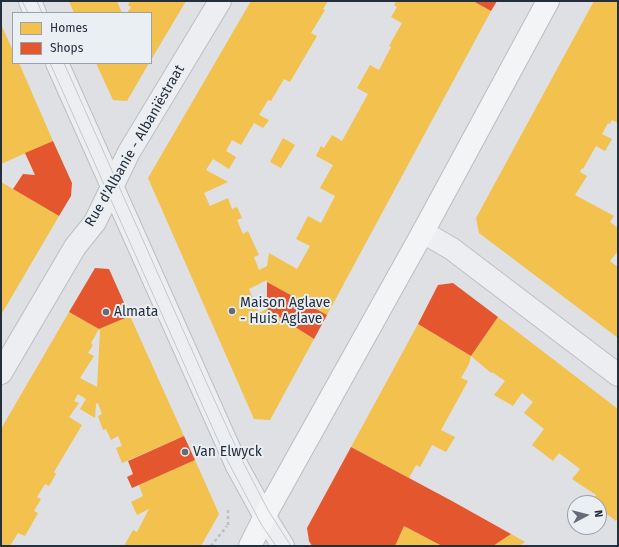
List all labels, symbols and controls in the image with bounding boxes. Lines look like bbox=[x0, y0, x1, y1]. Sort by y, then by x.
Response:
legend bbox=[12, 12, 152, 64]
text: Homes bbox=[50, 21, 88, 35]
text: Shops bbox=[50, 41, 83, 55]
street label: Rue d'Albanie - Albaniëstraat bbox=[82, 62, 188, 230]
place label: Maison Aglave - Huis Aglave bbox=[240, 295, 330, 328]
place label: Almata bbox=[114, 304, 158, 320]
marker: Maison Aglave - Huis Aglave bbox=[227, 306, 237, 316]
marker: Almata bbox=[101, 307, 111, 317]
place label: Van Elwyck bbox=[193, 444, 262, 460]
marker: Van Elwyck bbox=[180, 447, 190, 457]
north arrow bbox=[567, 495, 607, 535]
text: N bbox=[592, 509, 605, 518]

